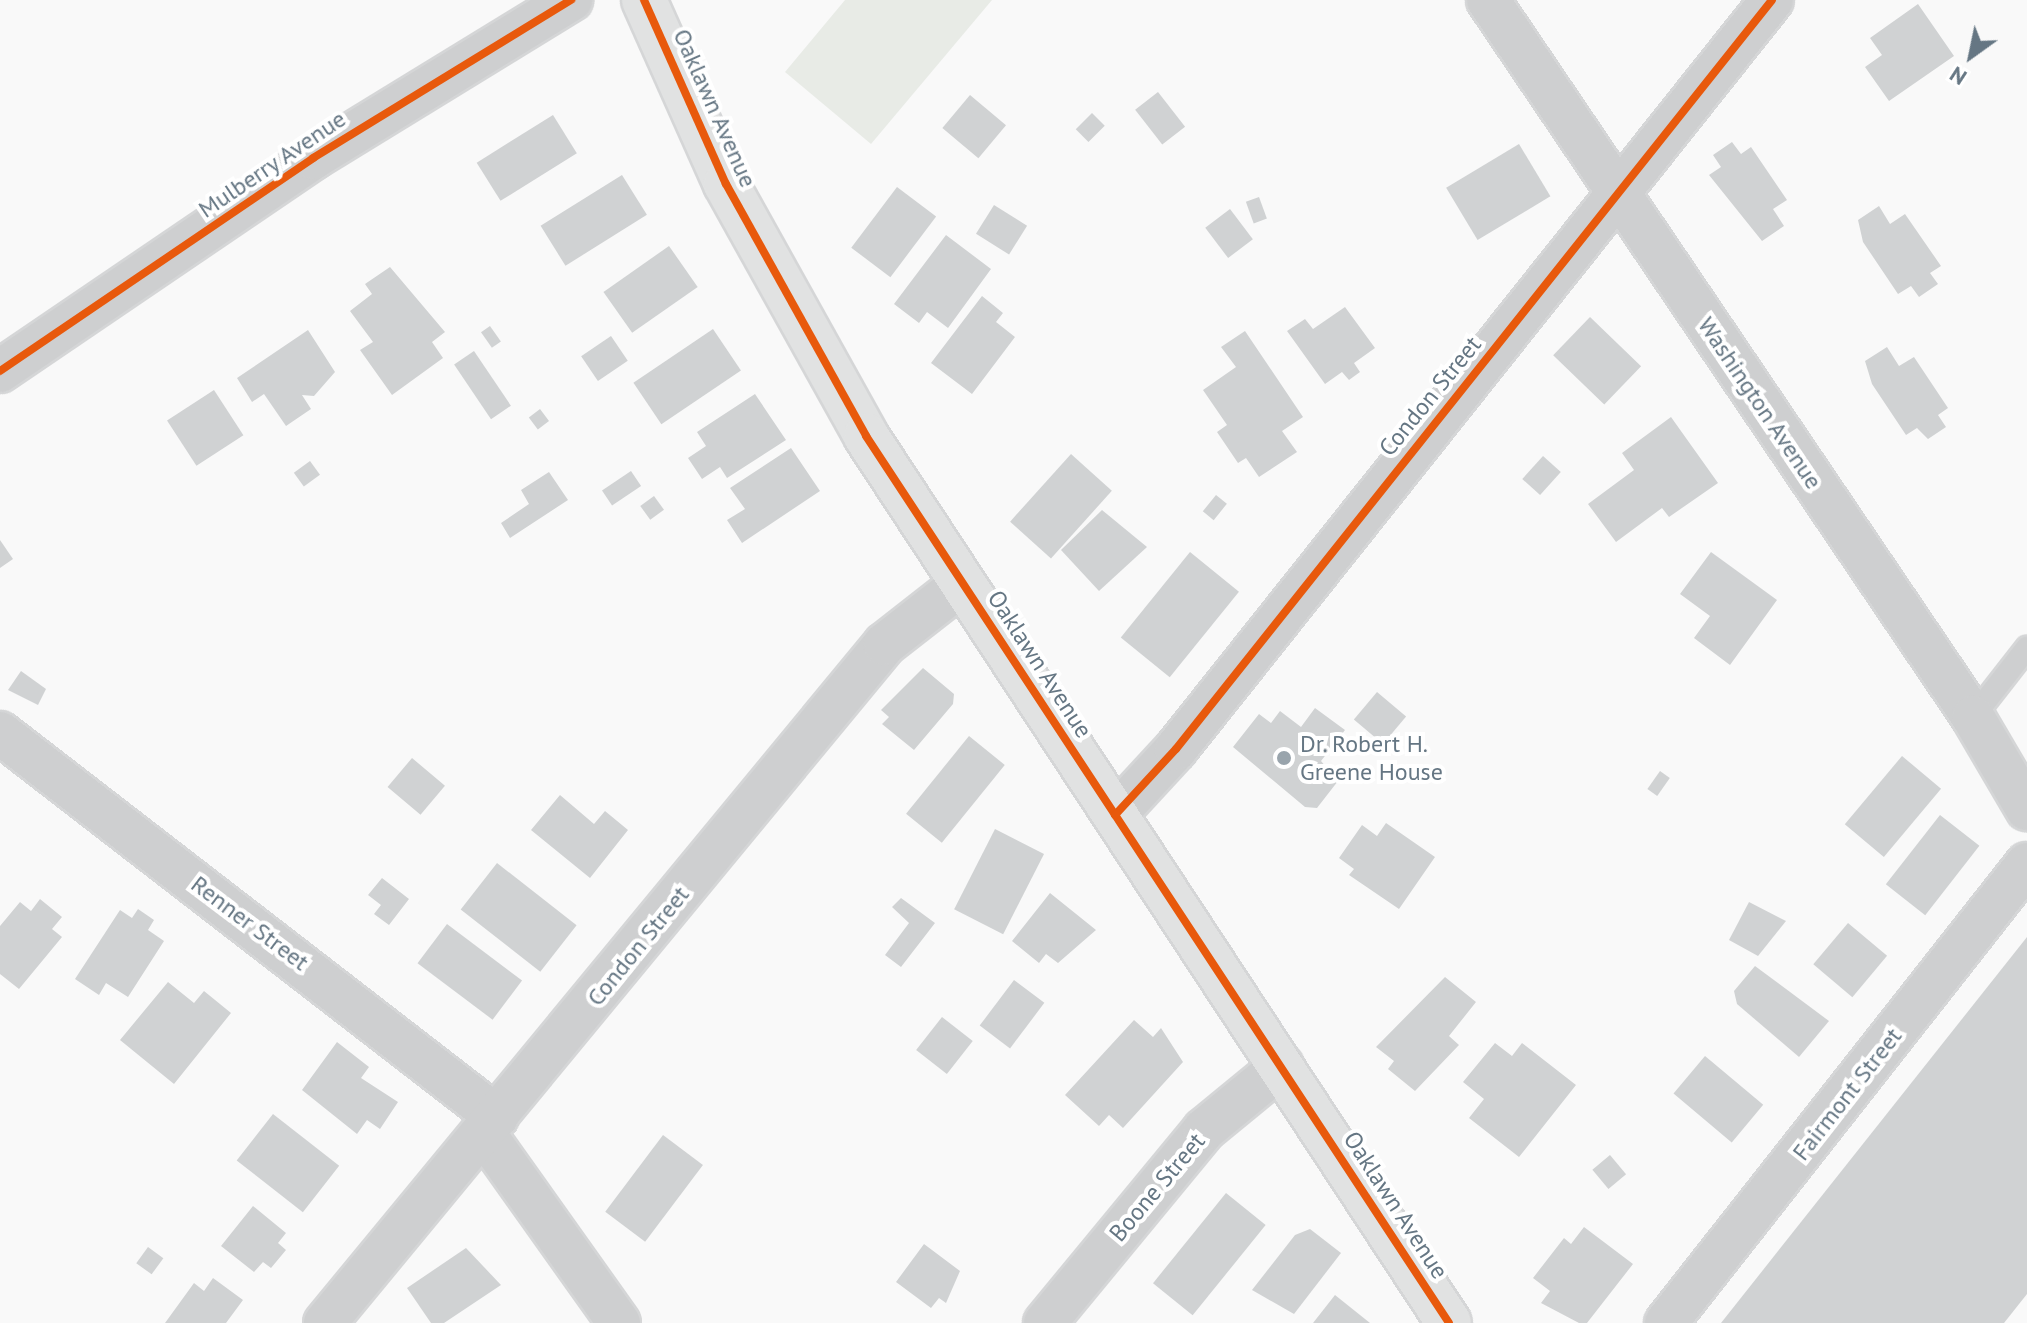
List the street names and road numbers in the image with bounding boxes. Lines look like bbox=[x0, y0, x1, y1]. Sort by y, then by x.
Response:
street label: Oaklawn Avenue bbox=[667, 24, 763, 192]
street label: Mulberry Avenue bbox=[192, 104, 352, 224]
street label: Washington Avenue bbox=[1692, 311, 1828, 495]
street label: Condon Street bbox=[1373, 330, 1487, 462]
street label: Oaklawn Avenue bbox=[981, 585, 1099, 743]
street label: Renner Street bbox=[186, 869, 314, 977]
street label: Condon Street bbox=[581, 880, 695, 1012]
street label: Fairmont Street bbox=[1786, 1022, 1908, 1166]
street label: Oaklawn Avenue bbox=[1337, 1126, 1455, 1284]
street label: Boone Street bbox=[1103, 1127, 1211, 1247]

